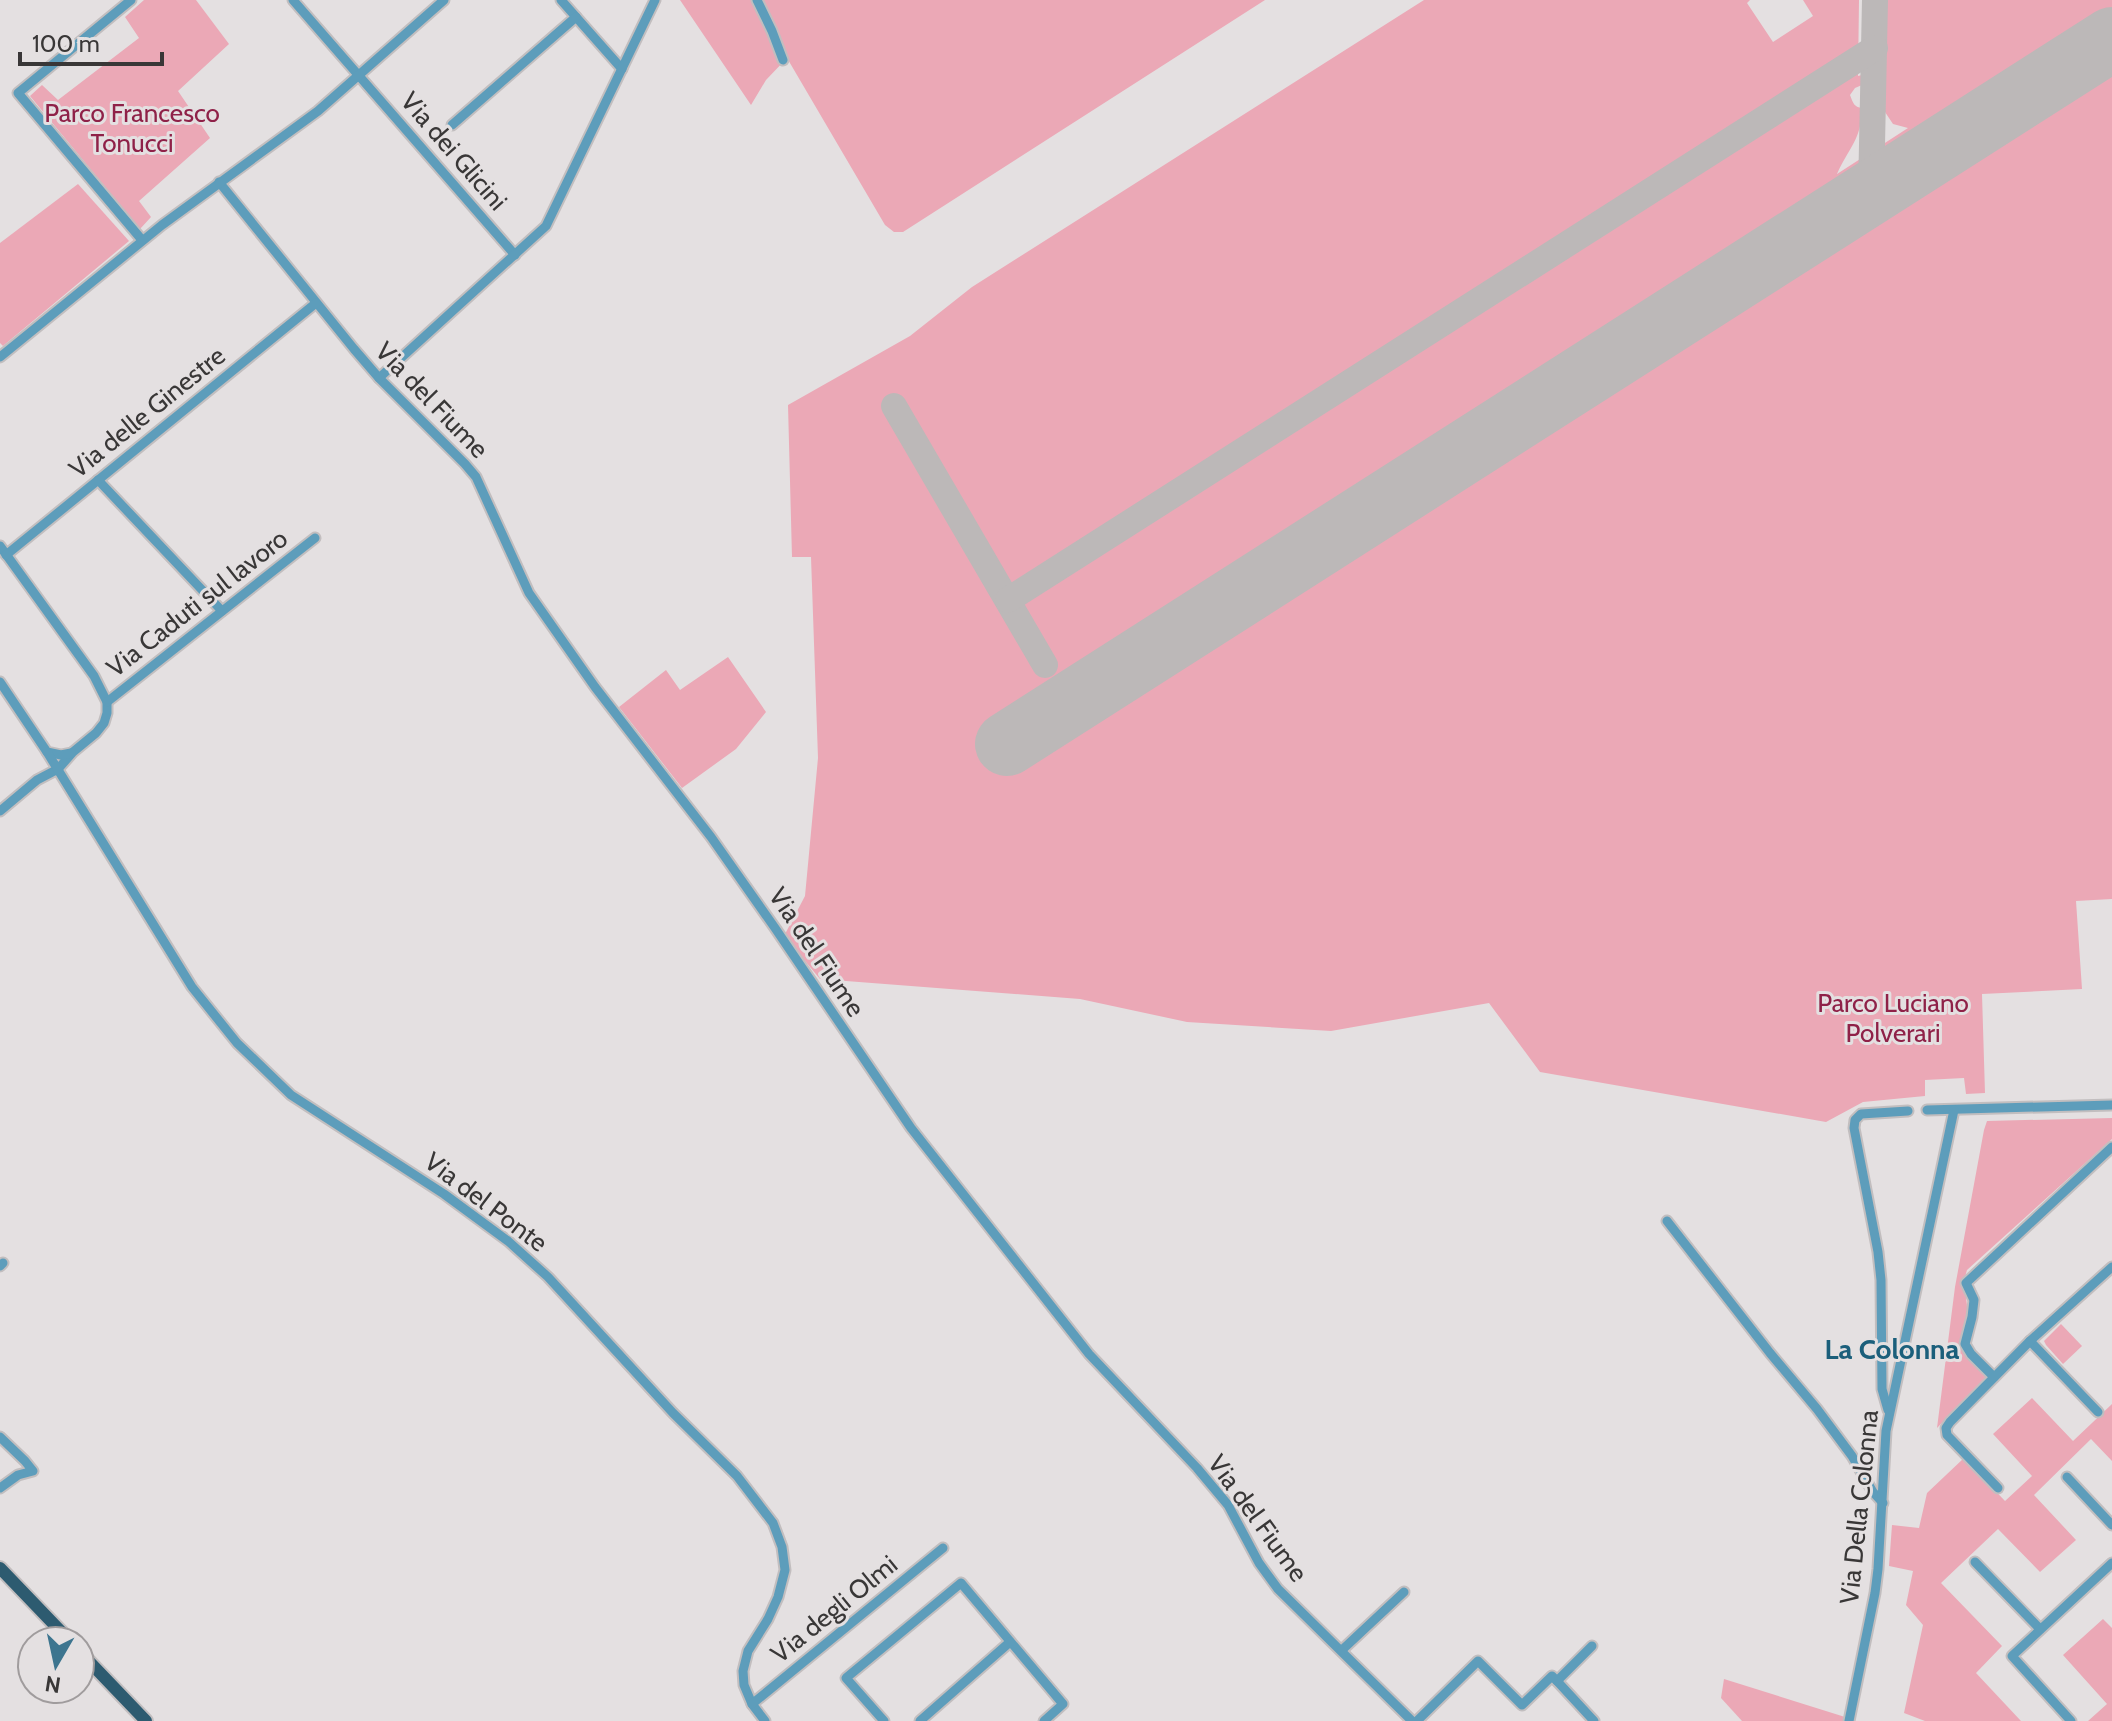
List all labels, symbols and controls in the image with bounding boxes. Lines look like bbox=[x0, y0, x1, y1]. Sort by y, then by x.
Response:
scale bar bbox=[20, 16, 162, 66]
text: 100 m bbox=[32, 29, 100, 58]
street label: Via dei Glicini bbox=[394, 85, 514, 217]
park label: Parco Francesco Tonucci bbox=[44, 97, 220, 159]
street label: Via del Fiume bbox=[369, 335, 495, 465]
street label: Via delle Ginestre bbox=[63, 339, 231, 485]
street label: Via Caduti sul lavoro bbox=[100, 522, 294, 684]
street label: Via del Fiume bbox=[762, 881, 872, 1023]
park label: Parco Luciano Polverari bbox=[1817, 987, 1969, 1049]
street label: Via del Ponte bbox=[418, 1145, 554, 1259]
district label: La Colonna bbox=[1824, 1332, 1960, 1366]
street label: Via Della Colonna bbox=[1833, 1408, 1885, 1606]
street label: Via del Fiume bbox=[1201, 1448, 1315, 1588]
street label: Via degli Olmi bbox=[764, 1548, 904, 1670]
north arrow bbox=[16, 1625, 96, 1705]
text: N bbox=[43, 1670, 63, 1699]

